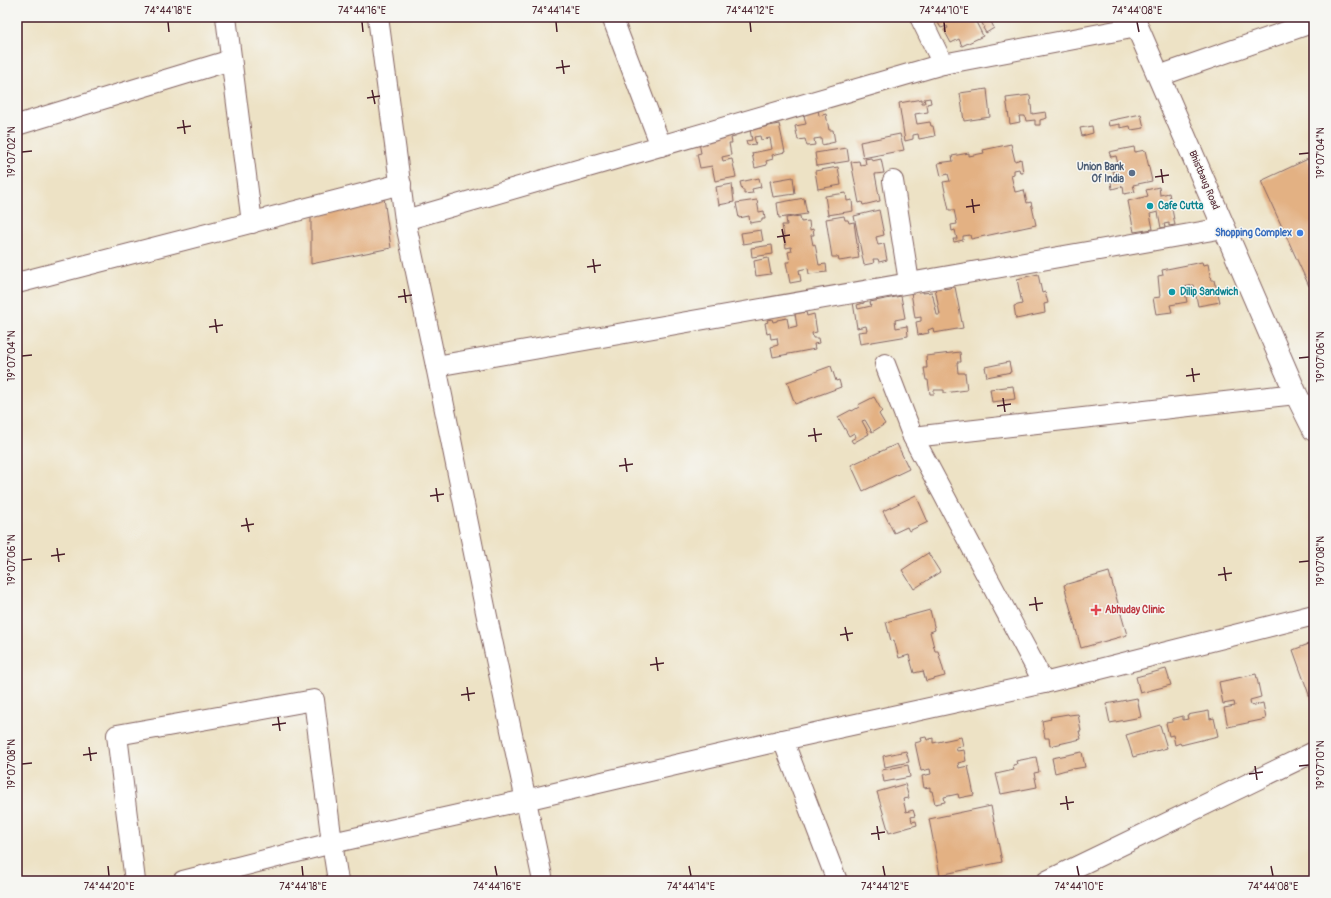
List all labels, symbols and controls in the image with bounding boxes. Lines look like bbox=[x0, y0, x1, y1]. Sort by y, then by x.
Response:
text: 74°44'18"E bbox=[144, 5, 192, 17]
text: 74°44'16"E bbox=[338, 5, 386, 17]
text: 74°44'14"E bbox=[532, 5, 580, 17]
text: 74°44'12"E bbox=[726, 5, 774, 17]
text: 74°44'10"E bbox=[919, 5, 969, 17]
text: 74°44'08"E bbox=[1112, 5, 1162, 17]
text: 19°07'02"N bbox=[6, 126, 18, 177]
text: 19°07'04"N bbox=[1315, 127, 1327, 179]
street label: Bhistbaug Road bbox=[1186, 149, 1222, 211]
place label: Union Bank Of India bbox=[1077, 161, 1125, 185]
marker: Union Bank Of India bbox=[1127, 168, 1137, 178]
place label: Cafe Cutta bbox=[1158, 200, 1204, 212]
marker: Cafe Cutta bbox=[1145, 201, 1155, 211]
place label: Shopping Complex bbox=[1215, 227, 1292, 239]
marker: Shopping Complex bbox=[1295, 228, 1305, 238]
place label: Dilip Sandwich bbox=[1180, 286, 1238, 298]
marker: Dilip Sandwich bbox=[1167, 287, 1177, 297]
text: 19°07'04"N bbox=[6, 330, 18, 382]
text: 19°07'06"N bbox=[1315, 331, 1327, 383]
text: 19°07'06"N bbox=[6, 534, 18, 586]
text: 19°07'08"N bbox=[1315, 536, 1327, 586]
marker: Abhuday Clinic bbox=[1090, 604, 1102, 616]
place label: Abhuday Clinic bbox=[1105, 604, 1165, 616]
text: 19°07'08"N bbox=[6, 739, 18, 789]
text: 19°07'10"N bbox=[1315, 740, 1327, 790]
text: 74°44'20"E bbox=[84, 881, 134, 893]
text: 74°44'18"E bbox=[279, 881, 327, 893]
text: 74°44'16"E bbox=[473, 881, 521, 893]
text: 74°44'14"E bbox=[667, 881, 715, 893]
text: 74°44'12"E bbox=[861, 881, 909, 893]
text: 74°44'10"E bbox=[1054, 881, 1104, 893]
text: 74°44'08"E bbox=[1248, 881, 1298, 893]

